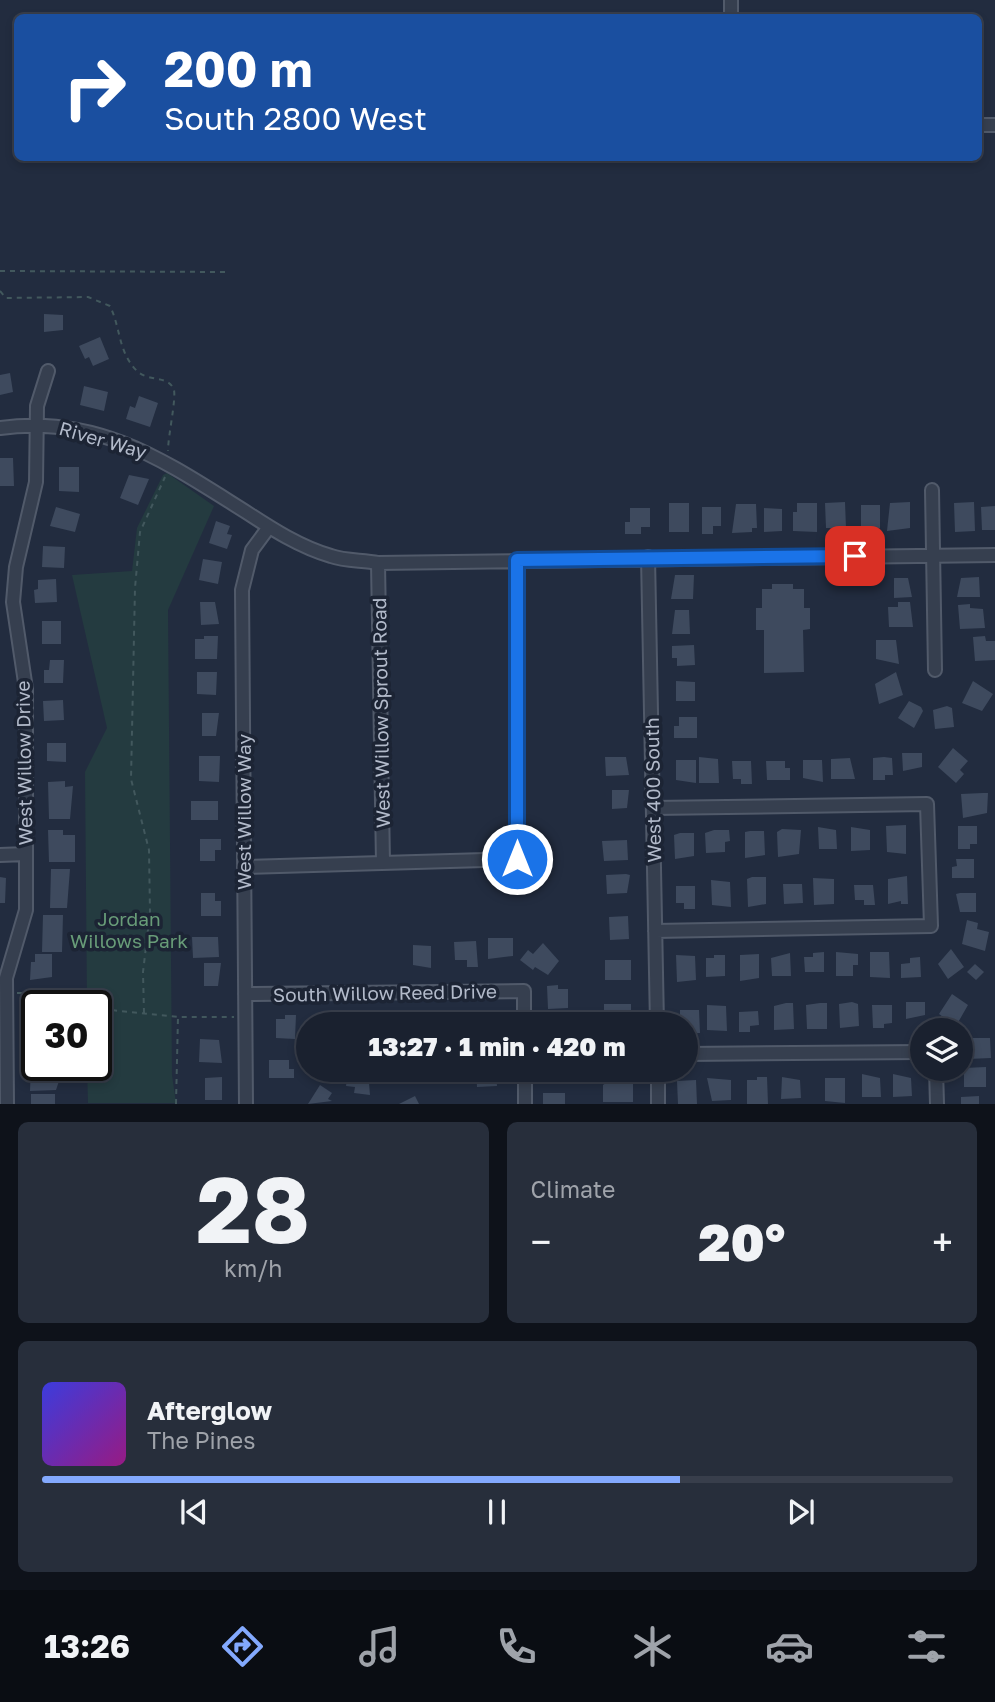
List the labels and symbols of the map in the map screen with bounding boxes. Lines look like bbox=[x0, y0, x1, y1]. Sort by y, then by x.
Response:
street label: River Way bbox=[57, 416, 150, 463]
pin bbox=[825, 526, 885, 586]
street label: West Willow Sprout Road bbox=[367, 598, 394, 828]
street label: West Willow Drive bbox=[11, 680, 36, 846]
street label: West 400 South bbox=[640, 717, 665, 863]
street label: West Willow Way bbox=[232, 734, 255, 890]
position arrow bbox=[480, 822, 554, 896]
park label: Jordan Willows Park bbox=[70, 907, 188, 952]
street label: South Willow Reed Drive bbox=[273, 979, 497, 1006]
speed limit sign: 30 bbox=[21, 990, 112, 1081]

